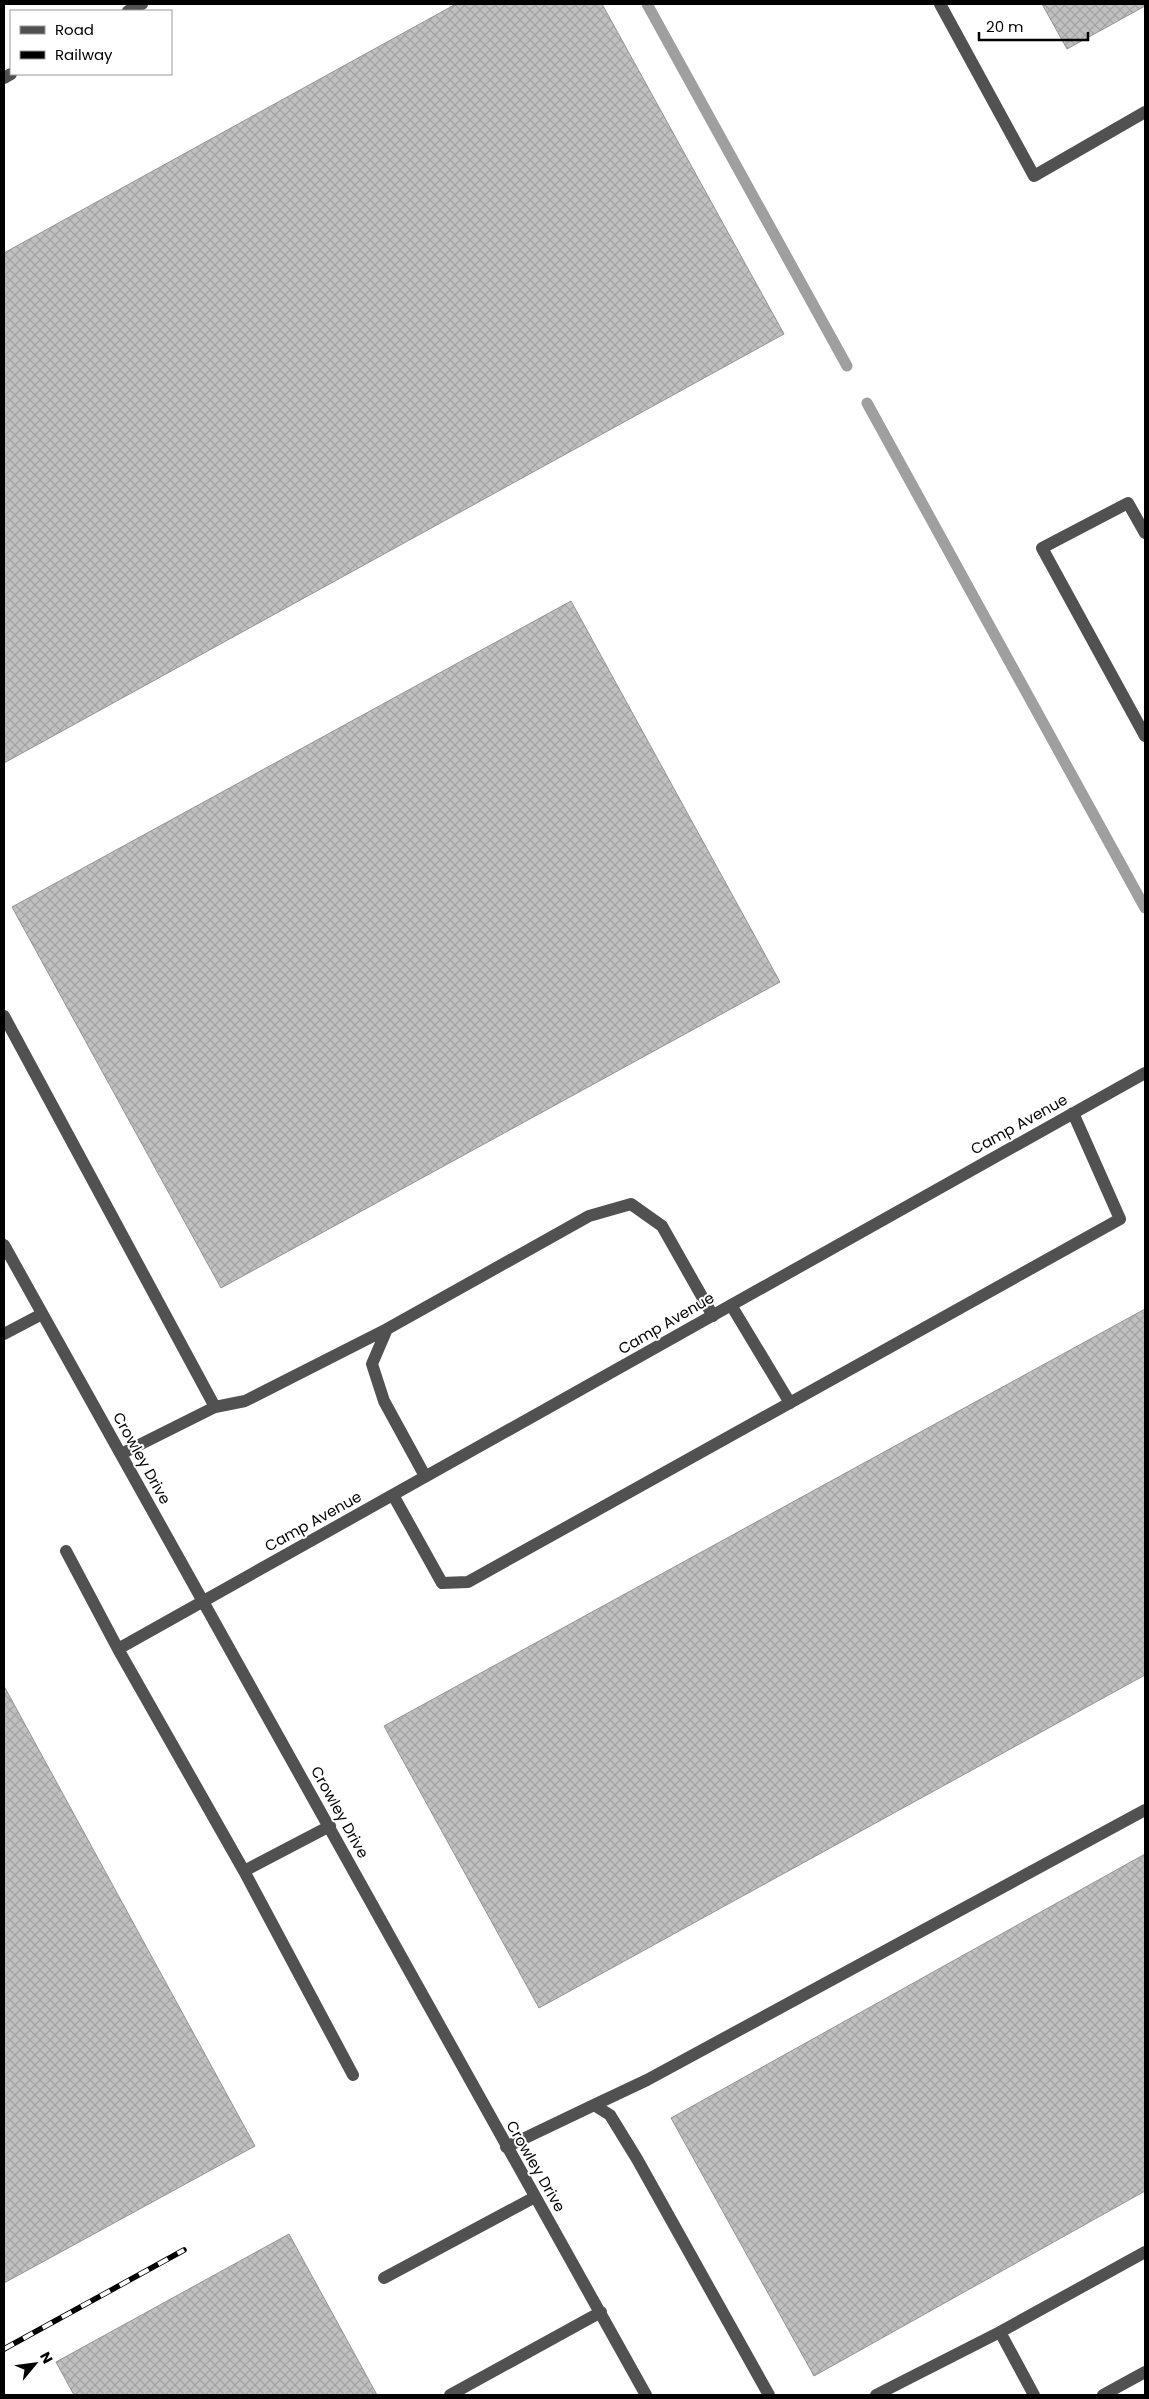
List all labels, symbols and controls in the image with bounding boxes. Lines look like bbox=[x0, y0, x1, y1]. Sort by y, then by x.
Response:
legend bbox=[10, 10, 172, 75]
scale bar bbox=[979, 10, 1088, 42]
text: 20 m bbox=[986, 16, 1024, 37]
text: Road bbox=[55, 19, 94, 40]
text: Railway bbox=[55, 44, 113, 65]
street label: Camp Avenue bbox=[967, 1089, 1071, 1159]
street label: Camp Avenue bbox=[614, 1287, 718, 1359]
street label: Crowley Drive bbox=[108, 1408, 176, 1508]
street label: Camp Avenue bbox=[261, 1486, 365, 1556]
street label: Crowley Drive bbox=[306, 1762, 374, 1862]
street label: Crowley Drive bbox=[501, 2117, 571, 2215]
north arrow bbox=[10, 2339, 60, 2389]
text: N bbox=[35, 2348, 58, 2367]

